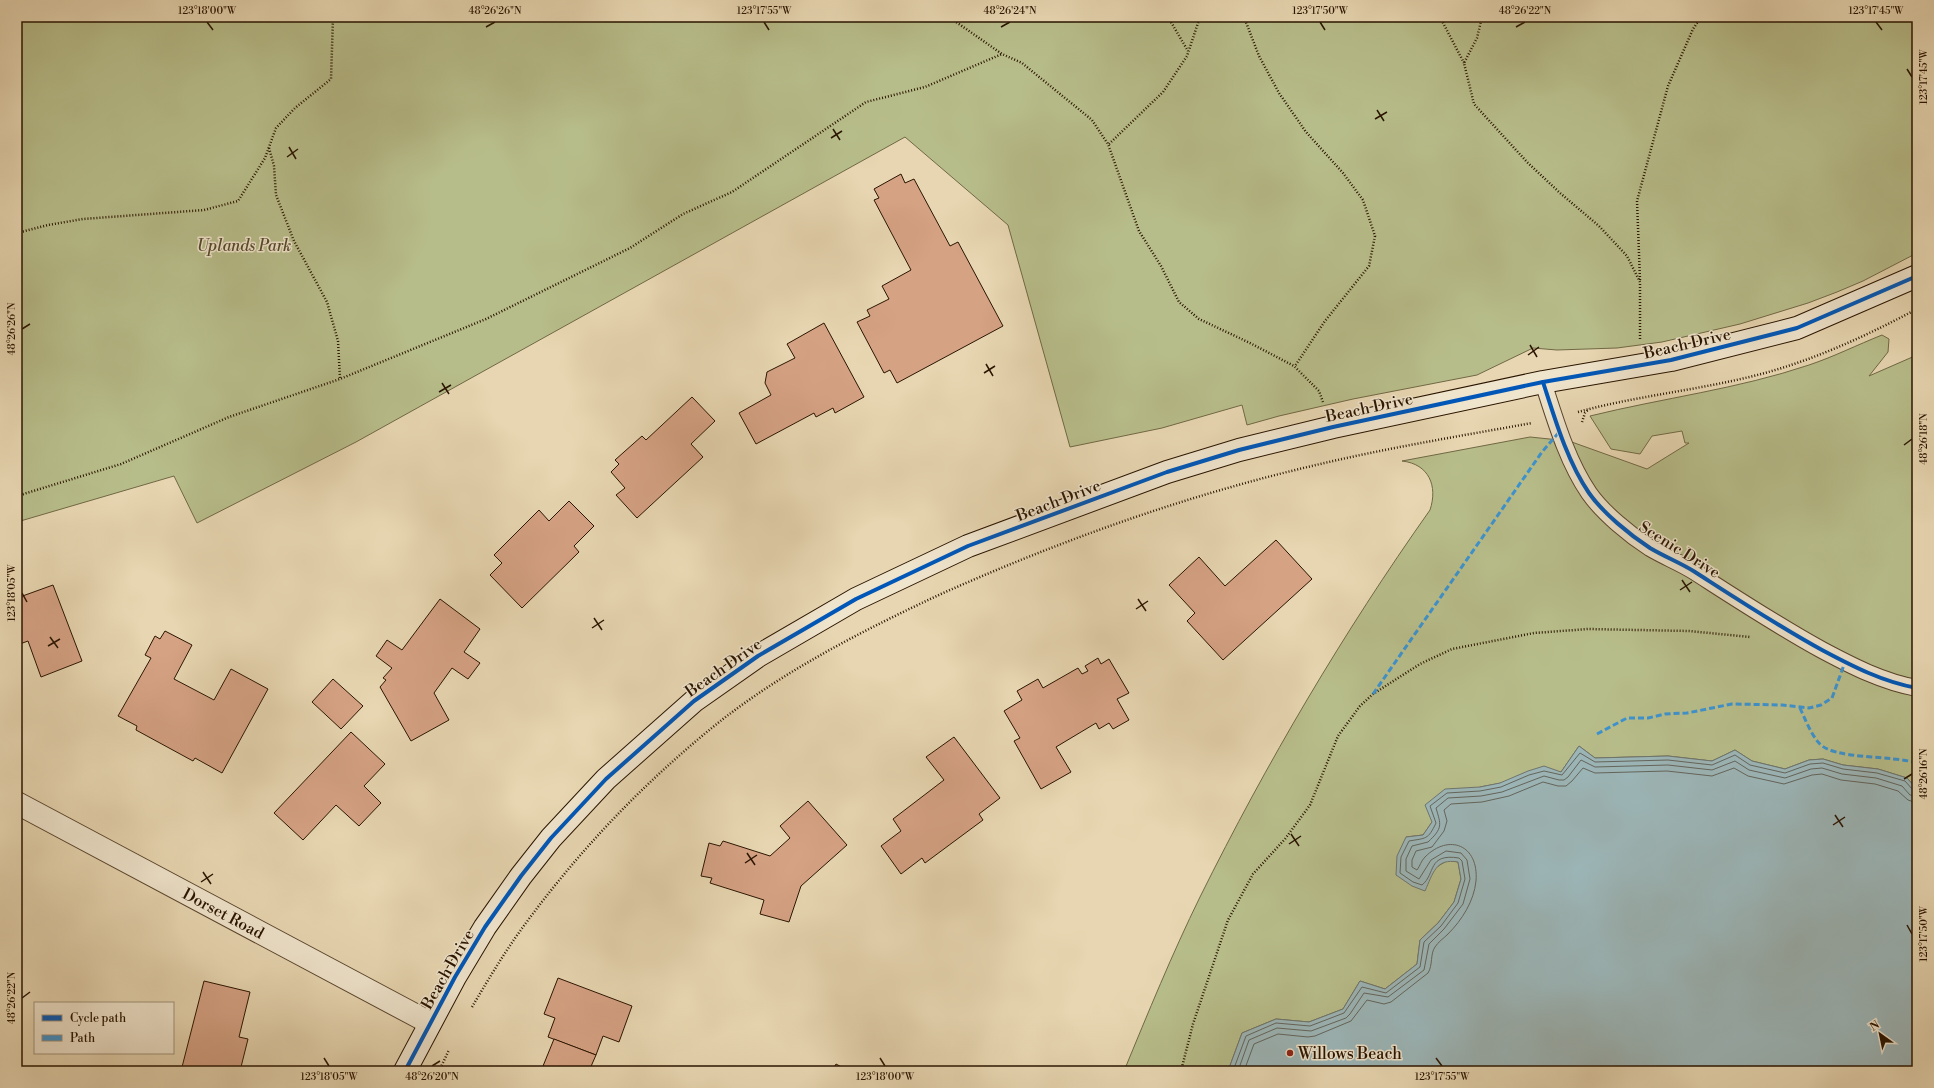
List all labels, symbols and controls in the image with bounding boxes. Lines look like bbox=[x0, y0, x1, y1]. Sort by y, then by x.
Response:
text: 123°18'00"W bbox=[178, 5, 237, 17]
text: 48°26'26"N bbox=[469, 5, 522, 17]
text: 123°17'55"W bbox=[737, 5, 792, 17]
text: 48°26'24"N bbox=[984, 5, 1037, 17]
text: 123°17'50"W bbox=[1292, 5, 1349, 17]
text: 48°26'22"N bbox=[1499, 5, 1552, 17]
text: 123°17'45"W bbox=[1849, 5, 1904, 17]
text: 123°17'45"W bbox=[1918, 49, 1930, 104]
park label: Uplands Park bbox=[197, 236, 291, 256]
text: 48°26'26"N bbox=[6, 302, 18, 355]
street label: Beach Drive bbox=[1641, 324, 1733, 364]
street label: Beach Drive bbox=[1323, 389, 1415, 427]
text: 48°26'18"N bbox=[1918, 413, 1930, 465]
street label: Beach Drive bbox=[1012, 476, 1103, 527]
street label: Scenic Drive bbox=[1635, 517, 1724, 583]
text: 123°18'05"W bbox=[6, 564, 18, 622]
street label: Beach Drive bbox=[681, 634, 766, 702]
text: 48°26'16"N bbox=[1918, 748, 1930, 800]
street label: Dorset Road bbox=[179, 884, 267, 944]
text: 123°17'50"W bbox=[1918, 905, 1930, 962]
street label: Beach Drive bbox=[416, 926, 479, 1014]
text: 48°26'22"N bbox=[6, 971, 18, 1024]
legend bbox=[34, 1002, 174, 1054]
text: Cycle path bbox=[70, 1011, 126, 1026]
north arrow bbox=[1860, 1014, 1900, 1054]
text: N bbox=[1868, 1018, 1883, 1035]
text: Path bbox=[70, 1031, 95, 1046]
place label: Willows Beach bbox=[1297, 1044, 1402, 1064]
marker: Willows Beach bbox=[1285, 1048, 1295, 1058]
text: 123°18'05"W bbox=[301, 1071, 358, 1083]
text: 48°26'20"N bbox=[405, 1071, 459, 1083]
text: 123°18'00"W bbox=[856, 1071, 915, 1083]
text: 123°17'55"W bbox=[1415, 1071, 1470, 1083]

